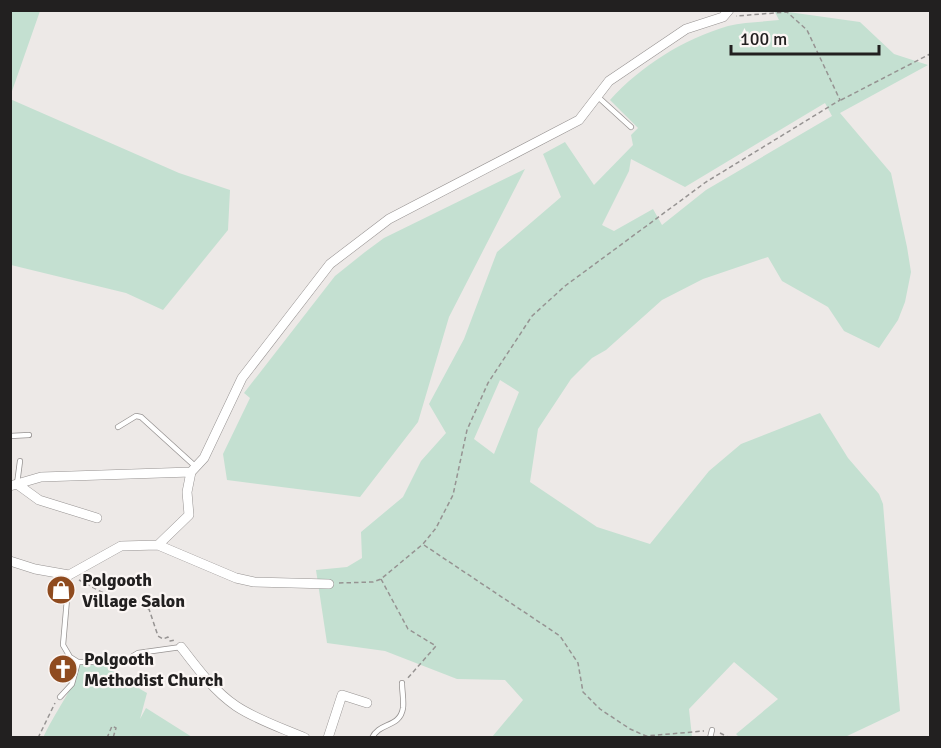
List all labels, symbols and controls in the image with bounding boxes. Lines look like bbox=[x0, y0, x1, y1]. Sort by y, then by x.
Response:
scale bar bbox=[731, 18, 880, 56]
text: 100 m bbox=[740, 28, 787, 50]
place label: Polgooth Village Salon bbox=[82, 569, 185, 612]
shop icon: Polgooth Village Salon bbox=[45, 574, 77, 606]
place label: Polgooth Methodist Church bbox=[84, 648, 224, 691]
church icon: Polgooth Methodist Church bbox=[47, 653, 79, 685]

